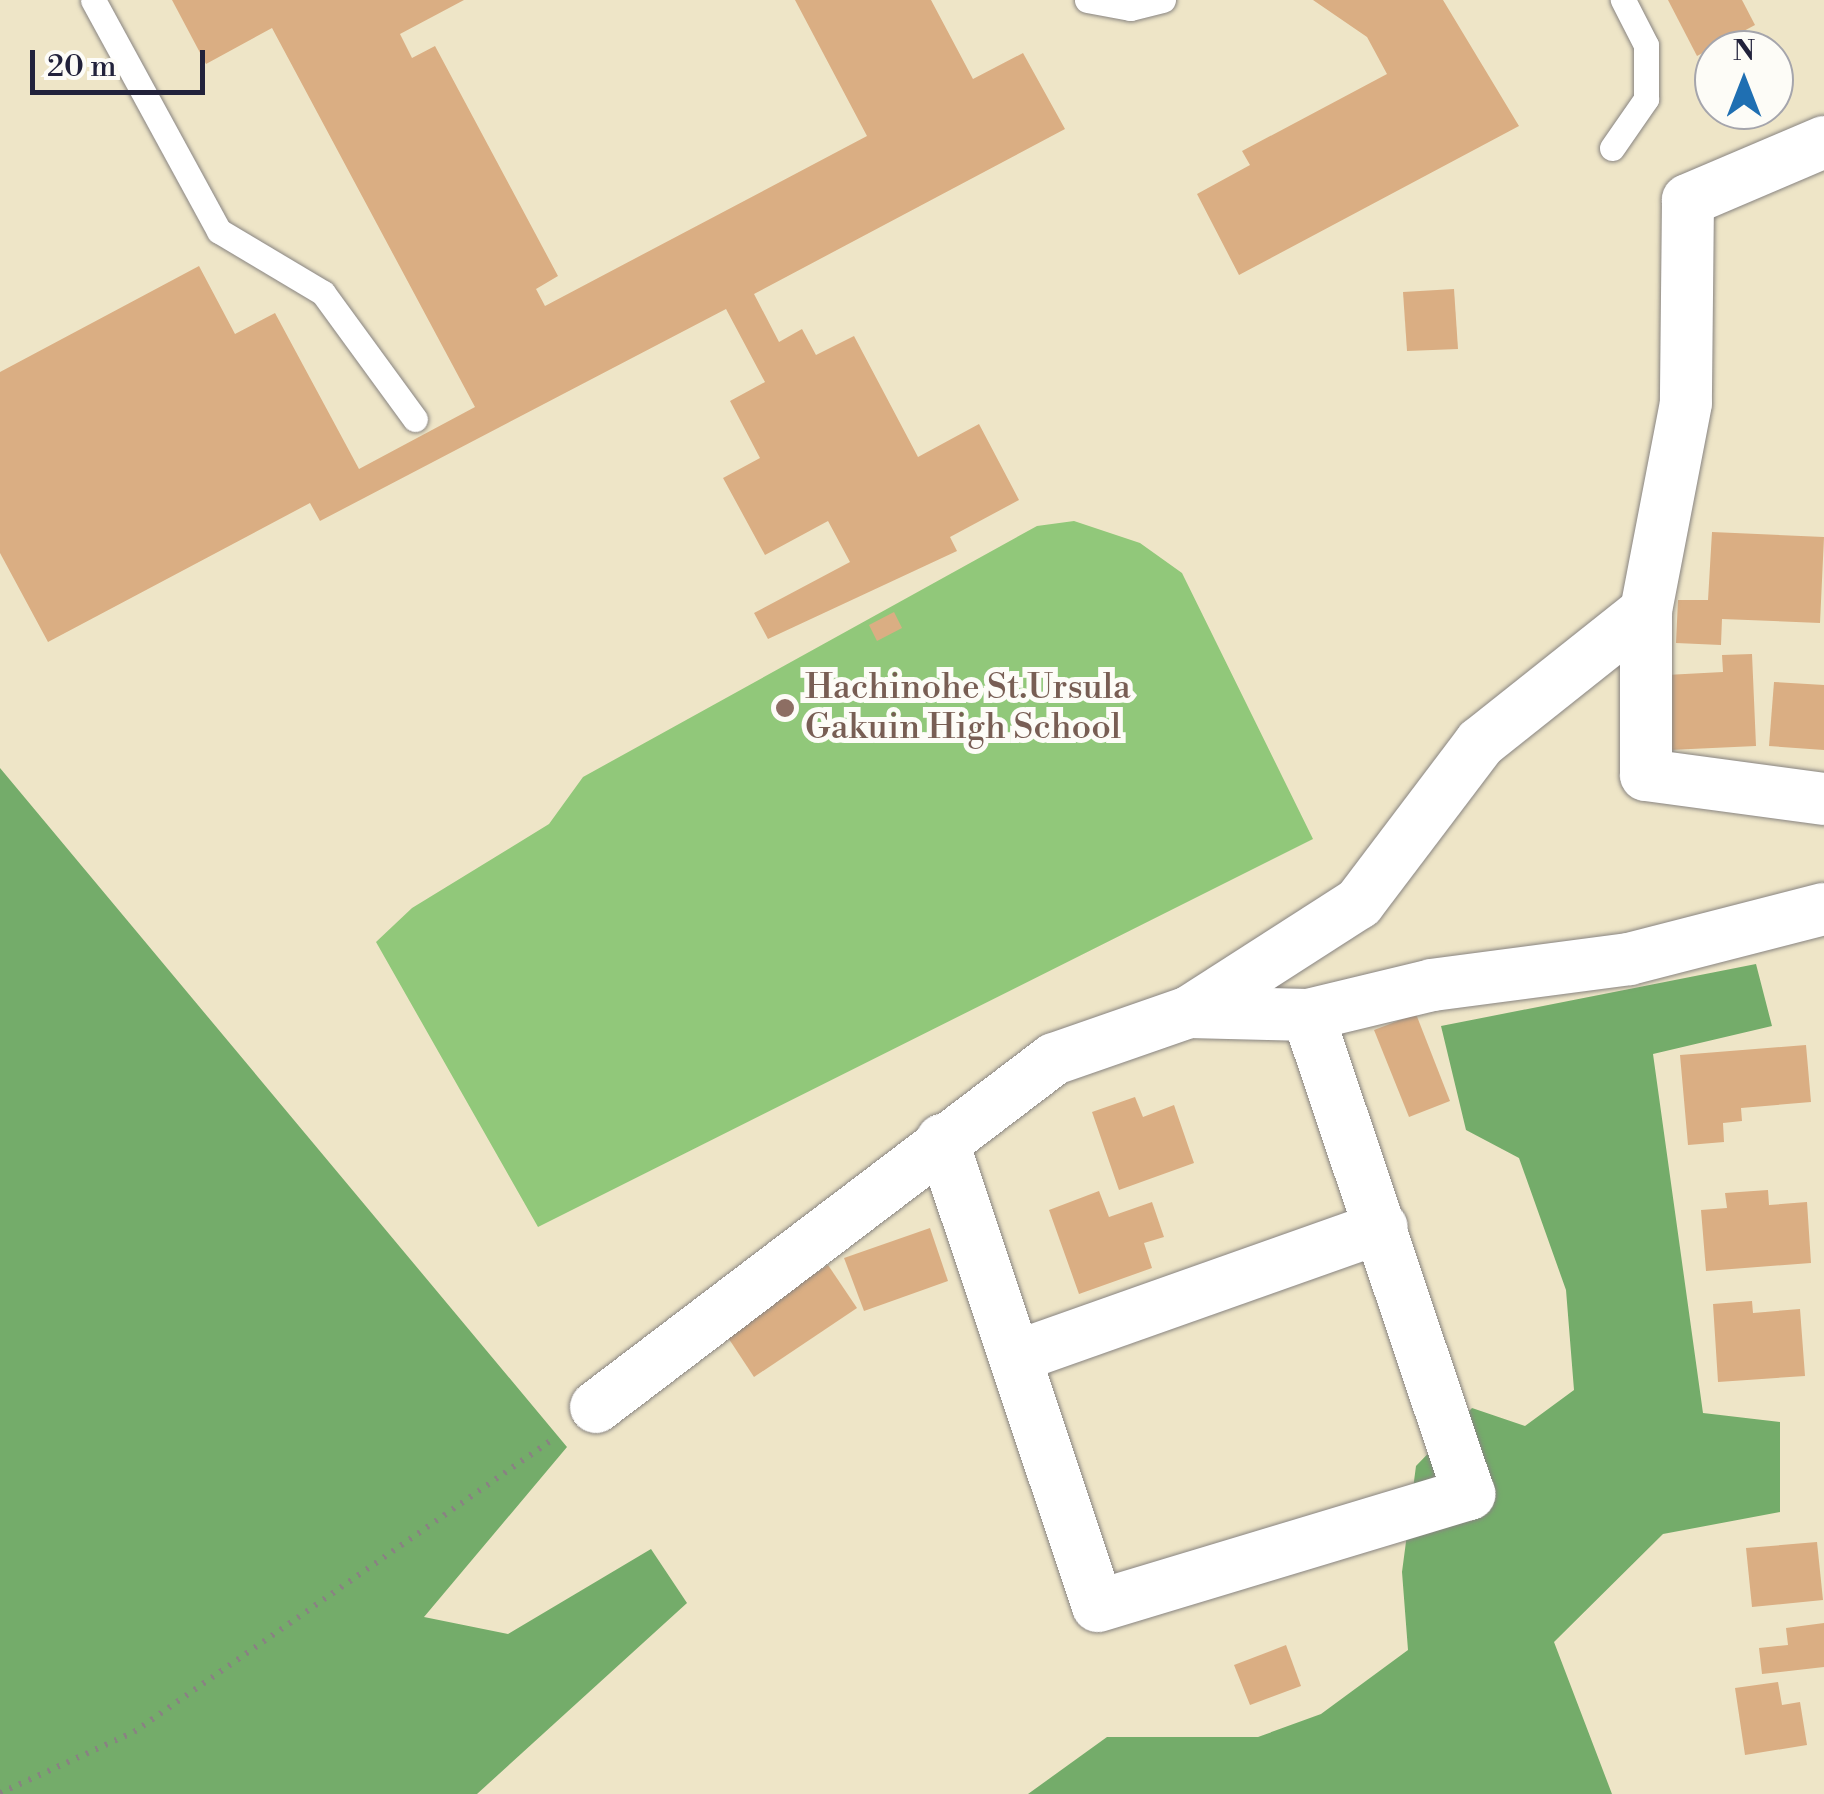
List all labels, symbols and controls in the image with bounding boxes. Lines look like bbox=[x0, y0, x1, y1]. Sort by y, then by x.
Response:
scale bar bbox=[35, 30, 210, 92]
north arrow bbox=[1694, 30, 1794, 130]
text: N bbox=[1733, 34, 1755, 69]
text: 20 m bbox=[47, 48, 116, 86]
place label: Hachinohe St.Ursula Gakuin High School bbox=[805, 667, 1131, 749]
marker: Hachinohe St.Ursula Gakuin High School bbox=[774, 697, 796, 719]

